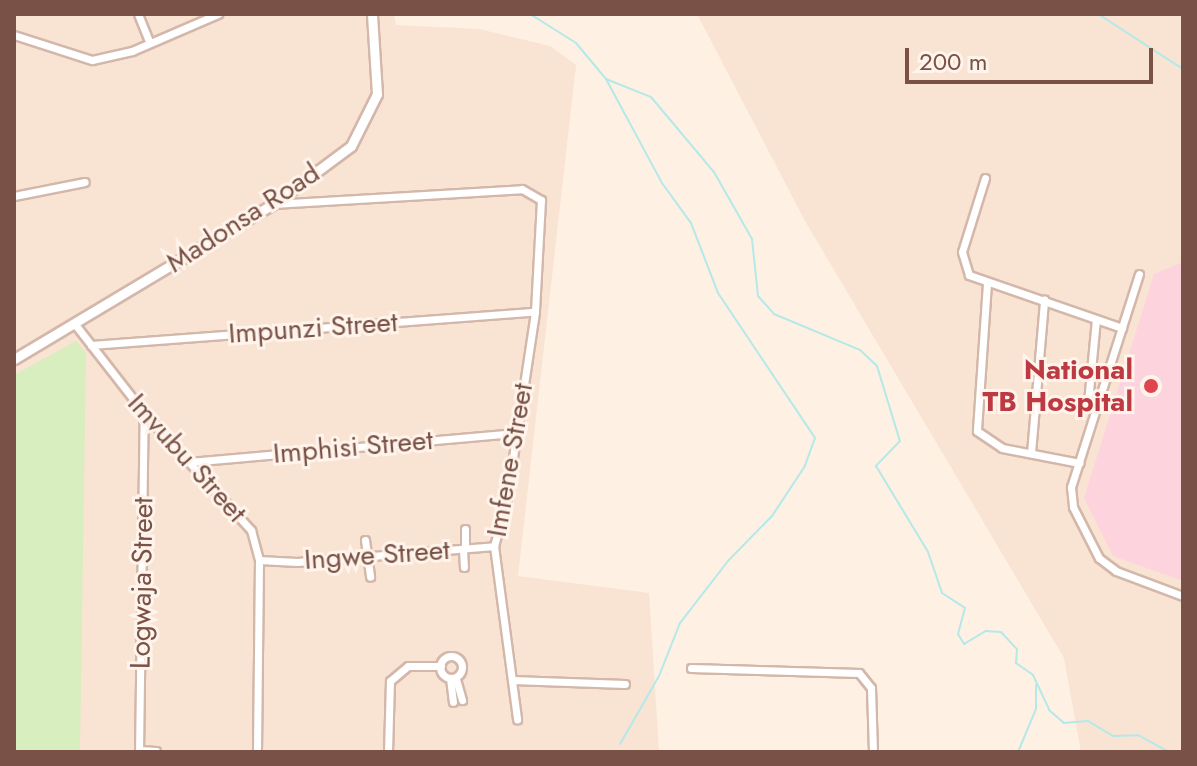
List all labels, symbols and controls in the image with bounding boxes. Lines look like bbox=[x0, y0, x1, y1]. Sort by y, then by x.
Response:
scale bar bbox=[909, 32, 1157, 82]
text: 200 m bbox=[919, 44, 987, 79]
street label: Madonsa Road bbox=[160, 156, 326, 280]
street label: Impunzi Street bbox=[227, 305, 399, 351]
place label: National TB Hospital bbox=[982, 353, 1133, 419]
marker: National TB Hospital bbox=[1140, 375, 1162, 397]
street label: Imfene Street bbox=[480, 381, 540, 539]
street label: Imvubu Street bbox=[121, 387, 253, 529]
street label: Imphisi Street bbox=[272, 423, 434, 471]
street label: Logwaja Street bbox=[124, 497, 160, 669]
street label: Ingwe Street bbox=[303, 533, 451, 577]

